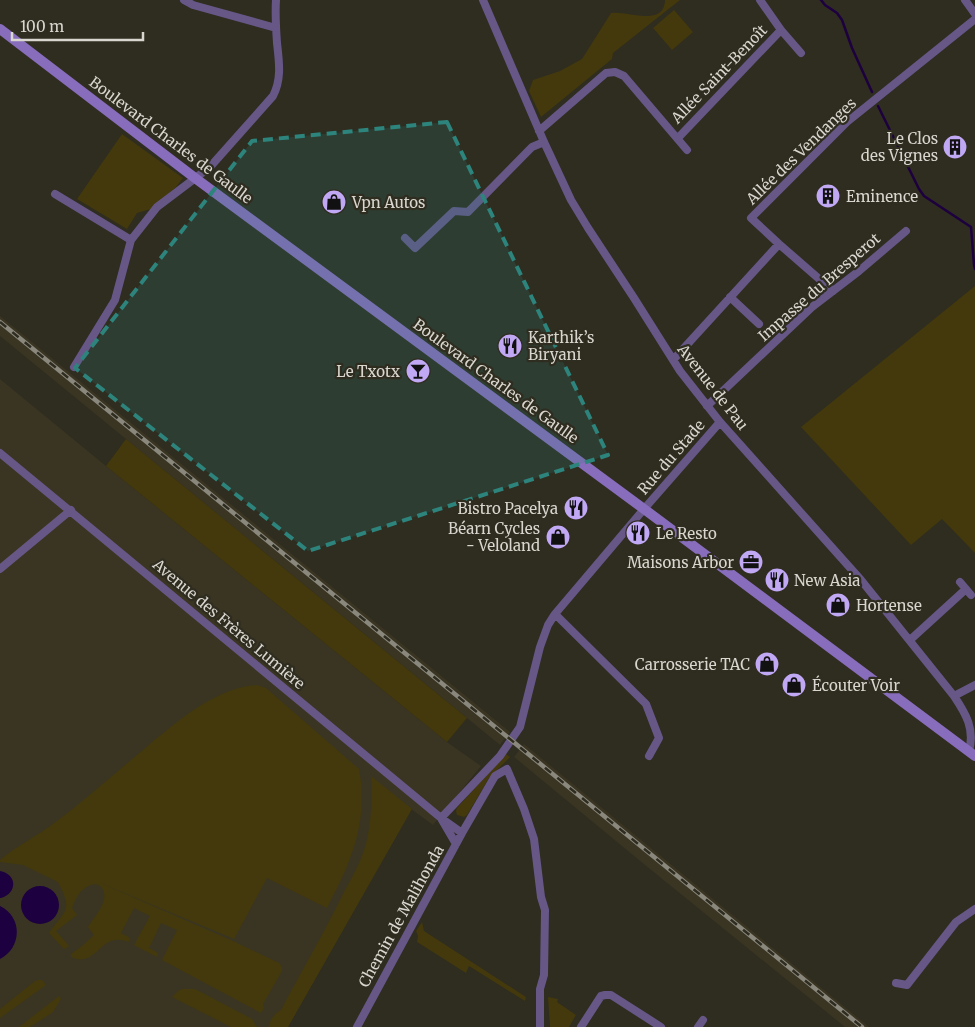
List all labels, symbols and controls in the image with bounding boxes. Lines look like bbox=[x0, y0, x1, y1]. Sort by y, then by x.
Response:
scale bar bbox=[12, 10, 144, 42]
text: 100 m bbox=[20, 17, 64, 36]
street label: Allée Saint-Benoît bbox=[666, 21, 771, 128]
street label: Boulevard Charles de Gaulle bbox=[85, 72, 257, 208]
street label: Allée des Vendanges bbox=[741, 94, 860, 209]
place label: Le Clos des Vignes bbox=[861, 129, 938, 165]
building icon: Le Clos des Vignes bbox=[942, 134, 968, 160]
building icon: Eminence bbox=[815, 183, 841, 209]
place label: Eminence bbox=[846, 187, 918, 206]
shop icon: Vpn Autos bbox=[321, 189, 347, 215]
place label: Vpn Autos bbox=[351, 193, 425, 212]
street label: Impasse du Bresperot bbox=[754, 229, 884, 345]
street label: Boulevard Charles de Gaulle bbox=[410, 315, 583, 448]
place label: Karthik’s Biryani bbox=[528, 328, 594, 364]
restaurant icon: Karthik’s Biryani bbox=[497, 333, 523, 359]
street label: Avenue de Pau bbox=[673, 340, 752, 434]
bar icon: Le Txotx bbox=[405, 358, 431, 384]
place label: Le Txotx bbox=[336, 362, 400, 381]
street label: Rue du Stade bbox=[633, 416, 709, 498]
restaurant icon: Bistro Pacelya bbox=[563, 495, 589, 521]
place label: Bistro Pacelya bbox=[457, 499, 558, 518]
place label: Béarn Cycles - Veloland bbox=[448, 519, 540, 555]
restaurant icon: Le Resto bbox=[625, 520, 651, 546]
shop icon: Béarn Cycles - Veloland bbox=[545, 524, 571, 550]
place label: Le Resto bbox=[656, 524, 717, 543]
office icon: Maisons Arbor bbox=[738, 549, 764, 575]
place label: Maisons Arbor bbox=[627, 553, 734, 572]
street label: Avenue des Frères Lumière bbox=[148, 554, 309, 693]
restaurant icon: New Asia bbox=[764, 567, 790, 593]
place label: New Asia bbox=[794, 571, 860, 590]
shop icon: Hortense bbox=[825, 592, 851, 618]
place label: Hortense bbox=[856, 596, 922, 615]
shop icon: Carrosserie TAC bbox=[754, 651, 780, 677]
place label: Carrosserie TAC bbox=[635, 655, 750, 674]
shop icon: Écouter Voir bbox=[781, 672, 807, 698]
place label: Écouter Voir bbox=[812, 675, 900, 695]
street label: Chemin de Malihonda bbox=[354, 842, 448, 990]

